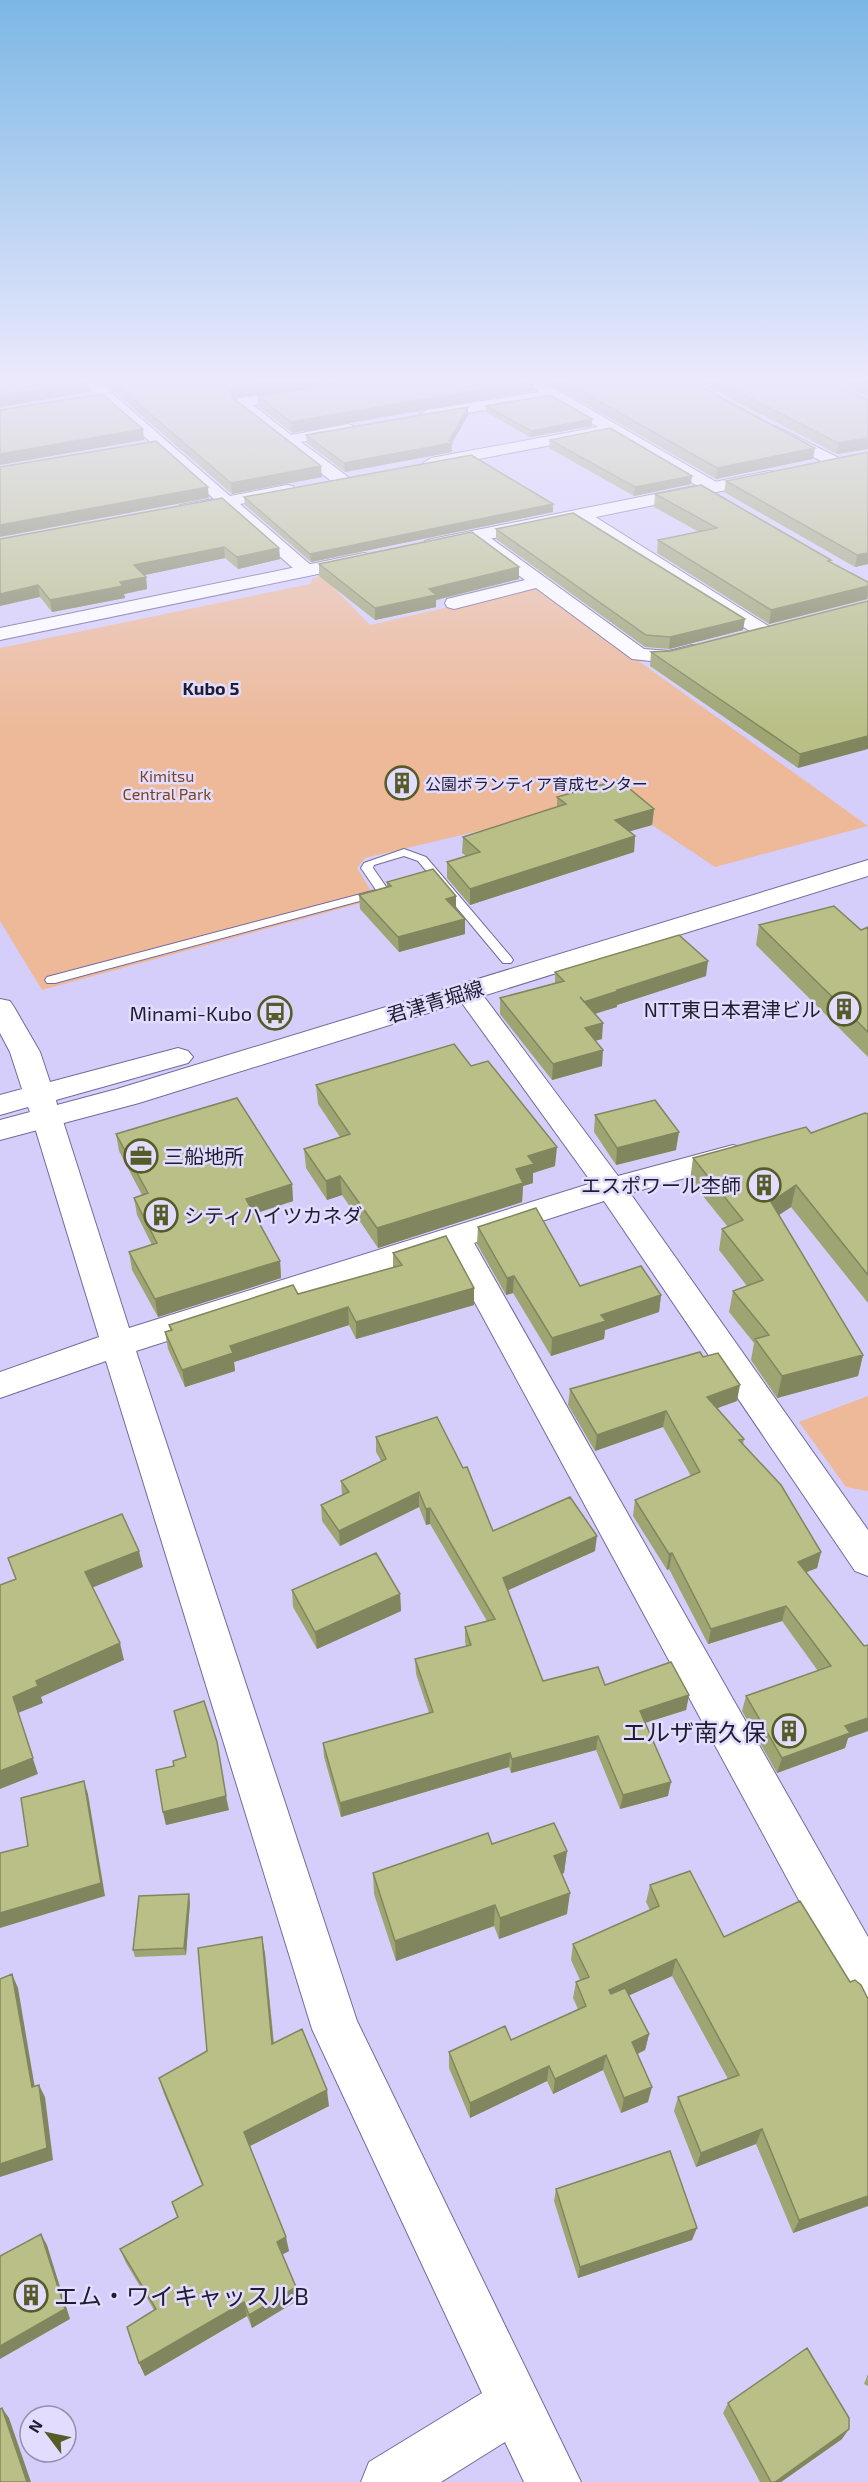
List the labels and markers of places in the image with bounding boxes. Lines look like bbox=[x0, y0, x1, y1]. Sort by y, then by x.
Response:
building icon: 公園ボランティア育成センター bbox=[384, 765, 420, 801]
place label: 公園ボランティア育成センター bbox=[425, 774, 648, 793]
building icon: NTT東日本君津ビル bbox=[826, 991, 862, 1027]
bus stop icon: Minami-Kubo bbox=[257, 995, 293, 1031]
place label: NTT東日本君津ビル bbox=[644, 997, 821, 1021]
place label: Minami-Kubo bbox=[130, 1001, 252, 1025]
office icon: 三船地所 bbox=[123, 1138, 159, 1174]
place label: 三船地所 bbox=[164, 1144, 244, 1168]
building icon: エスポワール杢師 bbox=[746, 1167, 782, 1203]
place label: エスポワール杢師 bbox=[581, 1173, 741, 1197]
building icon: シティハイツカネダ bbox=[143, 1197, 179, 1233]
place label: シティハイツカネダ bbox=[184, 1203, 362, 1227]
building icon: エルザ南久保 bbox=[771, 1713, 807, 1749]
place label: エルザ南久保 bbox=[622, 1717, 766, 1746]
building icon: エム・ワイキャッスルB bbox=[13, 2277, 49, 2313]
place label: エム・ワイキャッスルB bbox=[54, 2281, 309, 2310]

